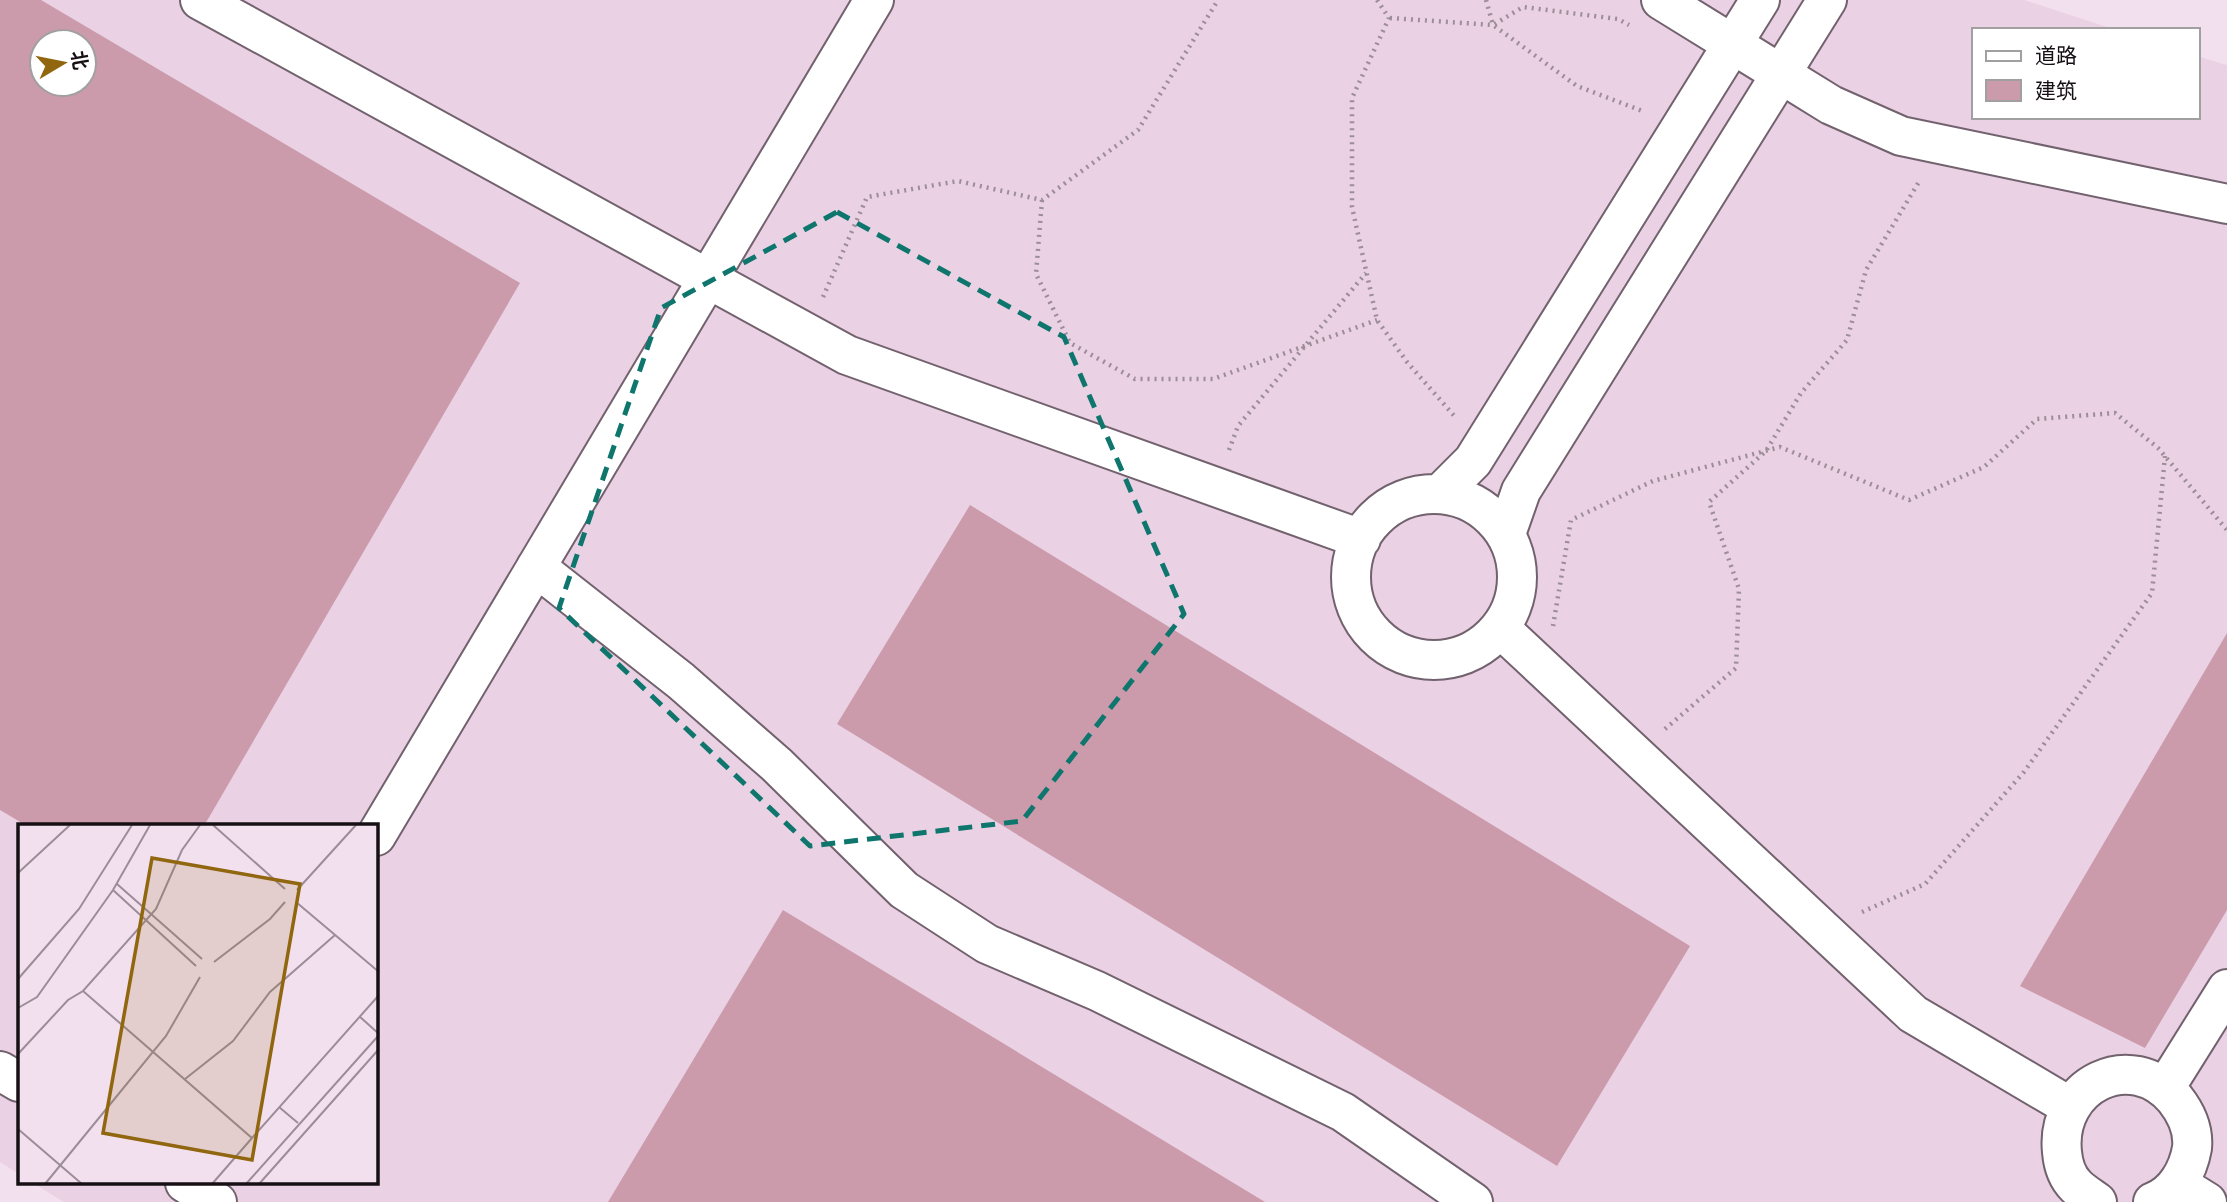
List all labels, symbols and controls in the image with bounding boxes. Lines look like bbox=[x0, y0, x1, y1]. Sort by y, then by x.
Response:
north arrow bbox=[28, 28, 98, 98]
legend bbox=[1972, 28, 2199, 119]
text: 道路 bbox=[2035, 41, 2077, 73]
text: 北 bbox=[62, 48, 94, 72]
text: 建筑 bbox=[2035, 76, 2077, 108]
inset map bbox=[18, 824, 378, 1184]

